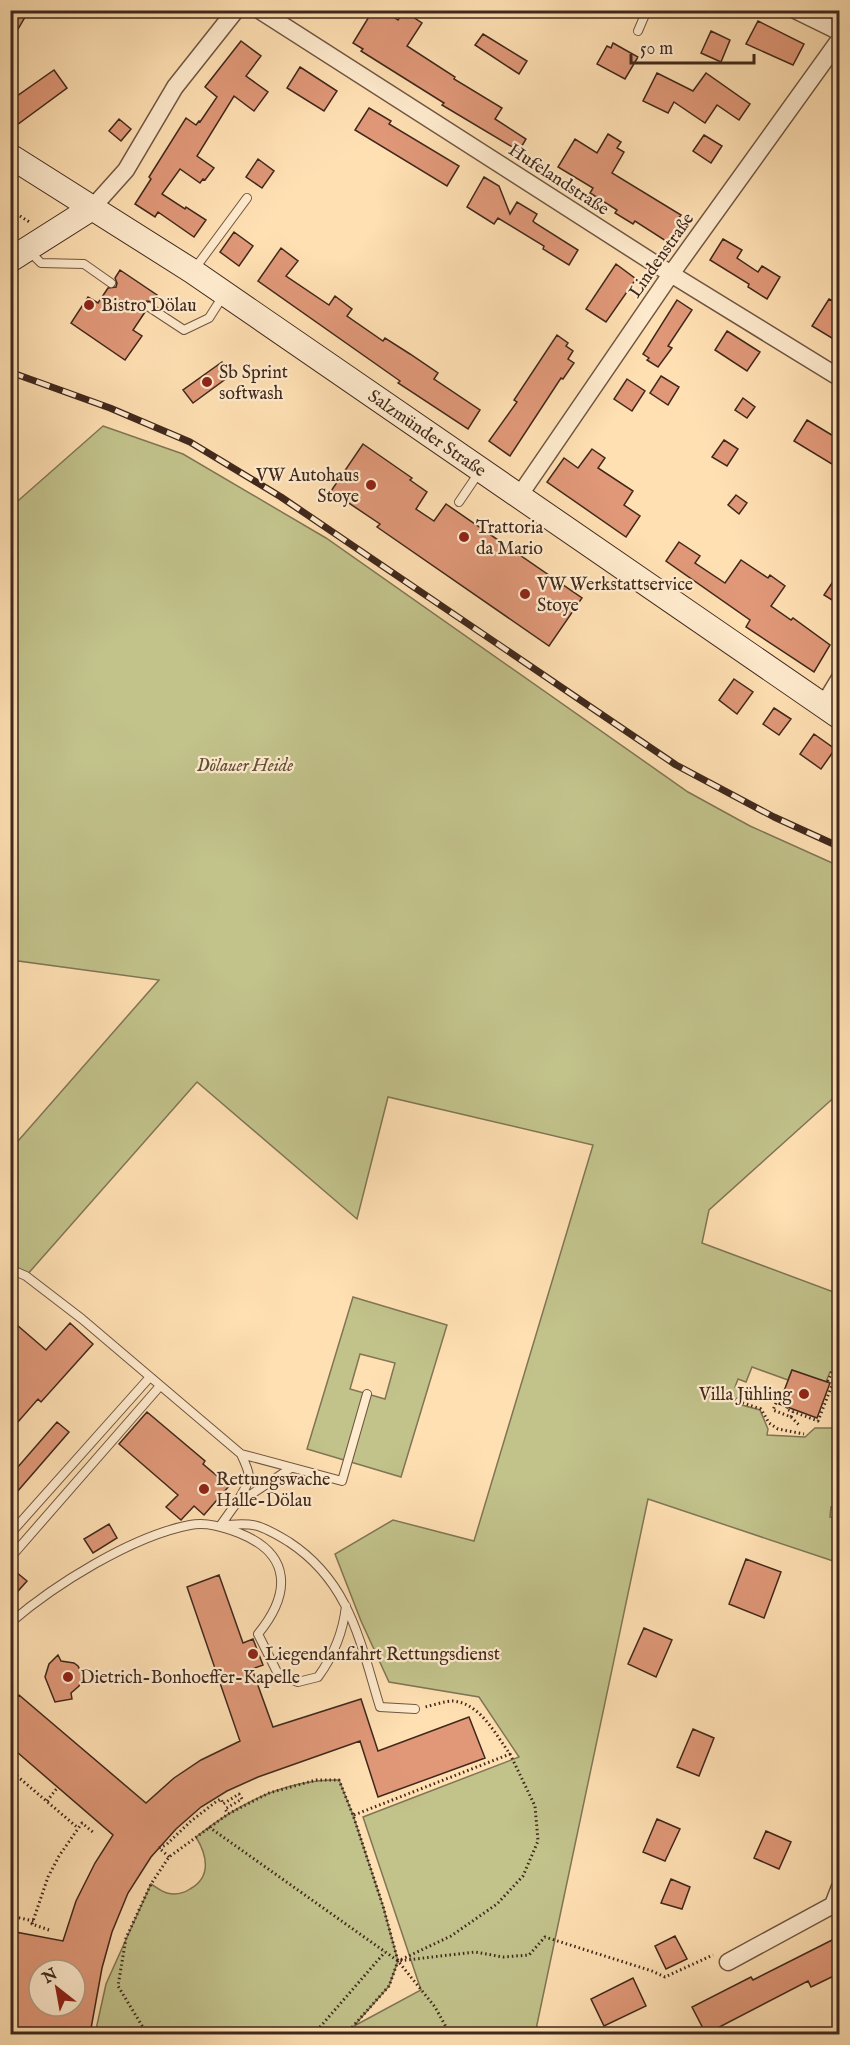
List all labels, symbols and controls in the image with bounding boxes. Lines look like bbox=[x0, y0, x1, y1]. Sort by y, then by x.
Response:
scale bar bbox=[631, 27, 754, 65]
text: 50 m bbox=[640, 38, 673, 61]
street label: Hufelandstraße bbox=[503, 139, 613, 221]
street label: Lindenstraße bbox=[624, 209, 700, 303]
place label: Bistro Dölau bbox=[101, 295, 197, 318]
marker: Bistro Dölau bbox=[82, 298, 96, 312]
place label: Sb Sprint softwash bbox=[219, 362, 288, 406]
marker: Sb Sprint softwash bbox=[200, 375, 214, 389]
street label: Salzmünder Straße bbox=[363, 385, 490, 483]
place label: VW Autohaus Stoye bbox=[255, 465, 359, 509]
marker: VW Autohaus Stoye bbox=[364, 478, 378, 492]
place label: Trattoria da Mario bbox=[476, 517, 544, 561]
marker: Trattoria da Mario bbox=[457, 530, 471, 544]
place label: VW Werkstattservice Stoye bbox=[536, 574, 693, 618]
marker: VW Werkstattservice Stoye bbox=[518, 587, 532, 601]
park label: Dölauer Heide bbox=[197, 755, 293, 778]
place label: Villa Jühling bbox=[698, 1384, 792, 1407]
marker: Villa Jühling bbox=[797, 1387, 811, 1401]
place label: Rettungswache Halle-Dölau bbox=[216, 1469, 330, 1513]
marker: Rettungswache Halle-Dölau bbox=[197, 1482, 211, 1496]
place label: Liegendanfahrt Rettungsdienst bbox=[265, 1644, 500, 1667]
marker: Liegendanfahrt Rettungsdienst bbox=[246, 1647, 260, 1661]
place label: Dietrich-Bonhoeffer-Kapelle bbox=[80, 1667, 300, 1690]
marker: Dietrich-Bonhoeffer-Kapelle bbox=[61, 1670, 75, 1684]
north arrow bbox=[27, 1958, 87, 2018]
text: N bbox=[38, 1965, 62, 1990]

